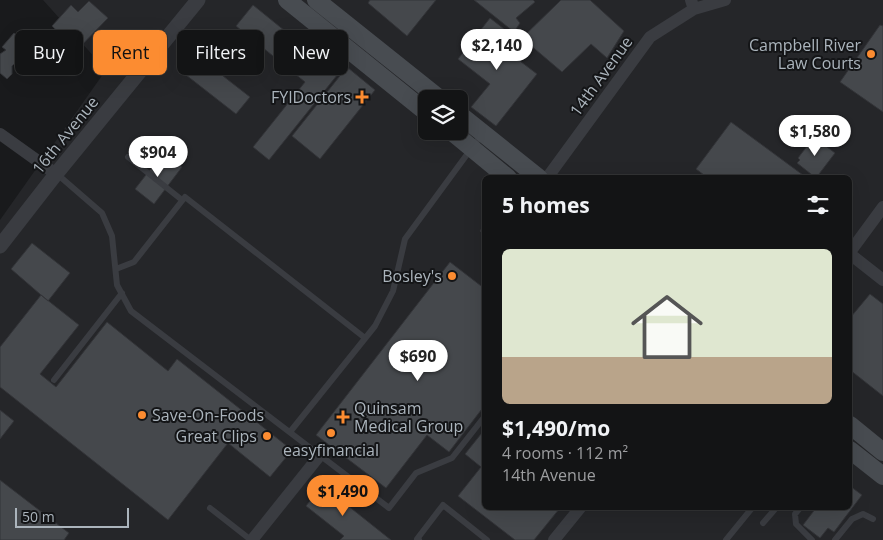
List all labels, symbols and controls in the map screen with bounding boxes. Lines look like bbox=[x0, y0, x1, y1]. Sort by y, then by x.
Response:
pin: $2,140 bbox=[456, 28, 538, 71]
chip: Buy bbox=[15, 30, 83, 75]
chip: Rent bbox=[93, 30, 167, 75]
chip: Filters bbox=[177, 30, 264, 75]
chip: New bbox=[274, 30, 348, 75]
street label: 14th Avenue bbox=[565, 32, 637, 120]
text: $2,140 bbox=[472, 34, 522, 56]
place label: Campbell River Law Courts bbox=[749, 34, 861, 74]
marker: Campbell River Law Courts bbox=[865, 48, 877, 60]
place label: FYIDoctors bbox=[271, 86, 351, 108]
marker: FYIDoctors bbox=[355, 90, 369, 104]
map controls bbox=[418, 90, 468, 140]
button: layers bbox=[418, 90, 468, 140]
street label: 16th Avenue bbox=[27, 92, 103, 178]
pin: $1,580 bbox=[774, 114, 856, 157]
text: $1,580 bbox=[790, 120, 840, 142]
pin: $904 bbox=[128, 136, 188, 178]
text: $904 bbox=[140, 141, 176, 163]
text: 5 homes bbox=[502, 191, 590, 219]
icon: filters bbox=[804, 191, 832, 219]
place label: Bosley's bbox=[382, 265, 442, 287]
marker: Bosley's bbox=[446, 270, 458, 282]
icon: home bbox=[622, 282, 712, 372]
pin: $690 bbox=[388, 340, 448, 382]
text: $690 bbox=[400, 345, 436, 367]
place label: Quinsam Medical Group bbox=[354, 397, 463, 437]
place label: Save-On-Foods bbox=[152, 404, 264, 426]
marker: Save-On-Foods bbox=[136, 409, 148, 421]
marker: Quinsam Medical Group bbox=[336, 410, 350, 424]
text: $1,490/mo bbox=[502, 414, 610, 442]
place label: Great Clips bbox=[176, 425, 257, 447]
marker: easyfinancial bbox=[325, 427, 337, 439]
marker: Great Clips bbox=[261, 430, 273, 442]
place label: easyfinancial bbox=[283, 439, 379, 461]
text: 4 rooms · 112 m² bbox=[502, 442, 628, 464]
text: 14th Avenue bbox=[502, 464, 596, 486]
pin: $1,490 bbox=[302, 474, 384, 517]
text: $1,490 bbox=[318, 480, 368, 502]
scale bar bbox=[15, 505, 129, 528]
text: 50 m bbox=[22, 507, 55, 526]

